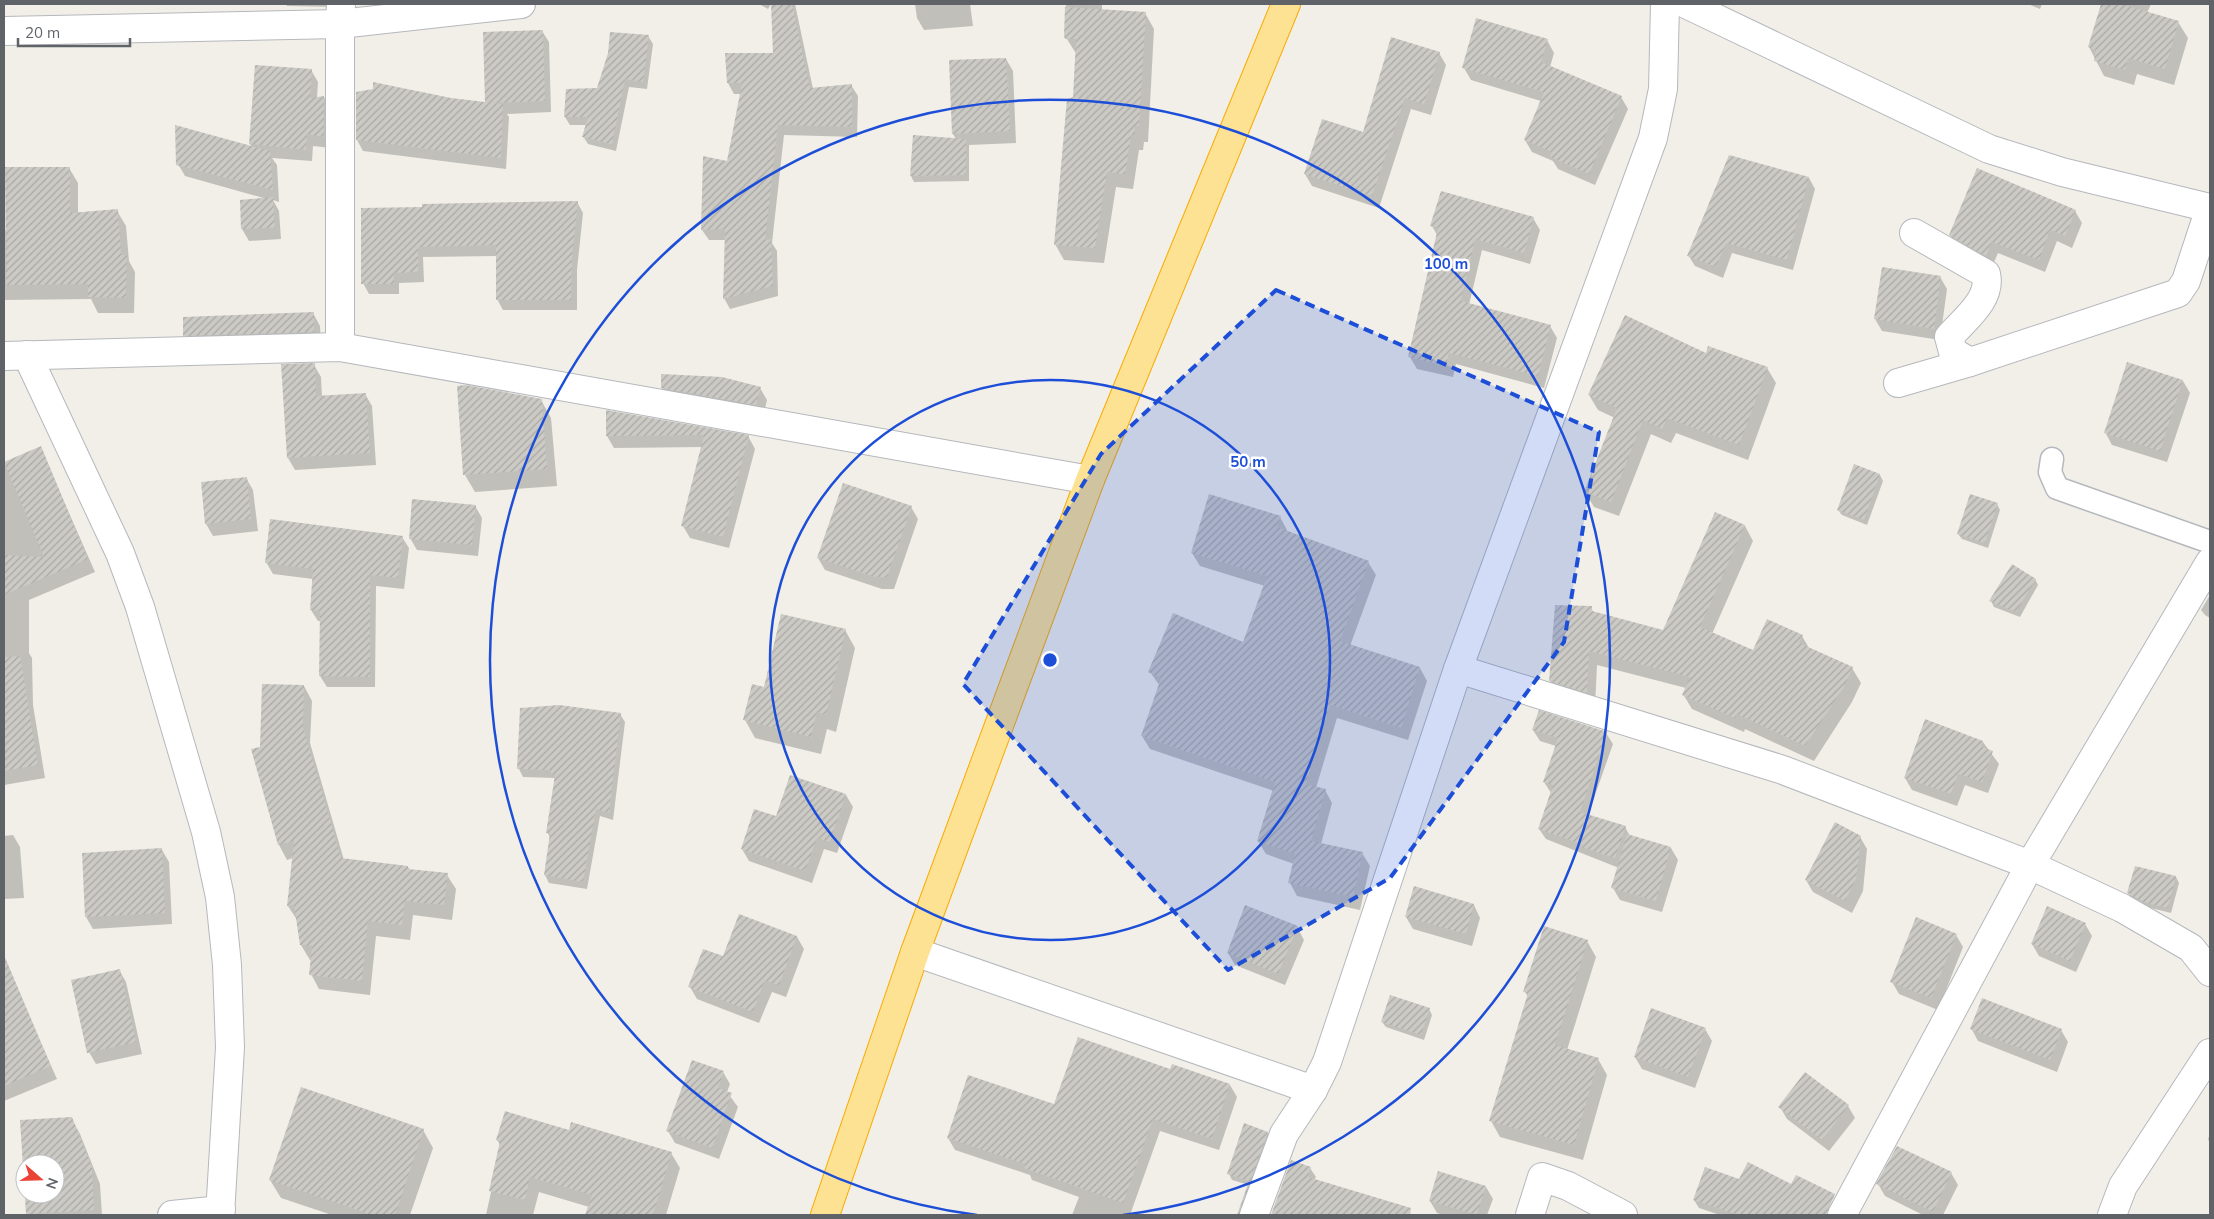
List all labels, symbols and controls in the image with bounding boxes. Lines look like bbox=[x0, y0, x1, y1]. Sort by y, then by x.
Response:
scale bar bbox=[18, 15, 130, 47]
text: 20 m bbox=[25, 23, 60, 42]
text: 100 m bbox=[1424, 254, 1468, 273]
text: 50 m bbox=[1230, 452, 1266, 471]
centre of rings bbox=[1041, 651, 1059, 669]
north arrow bbox=[15, 1154, 65, 1204]
text: N bbox=[42, 1175, 62, 1191]

